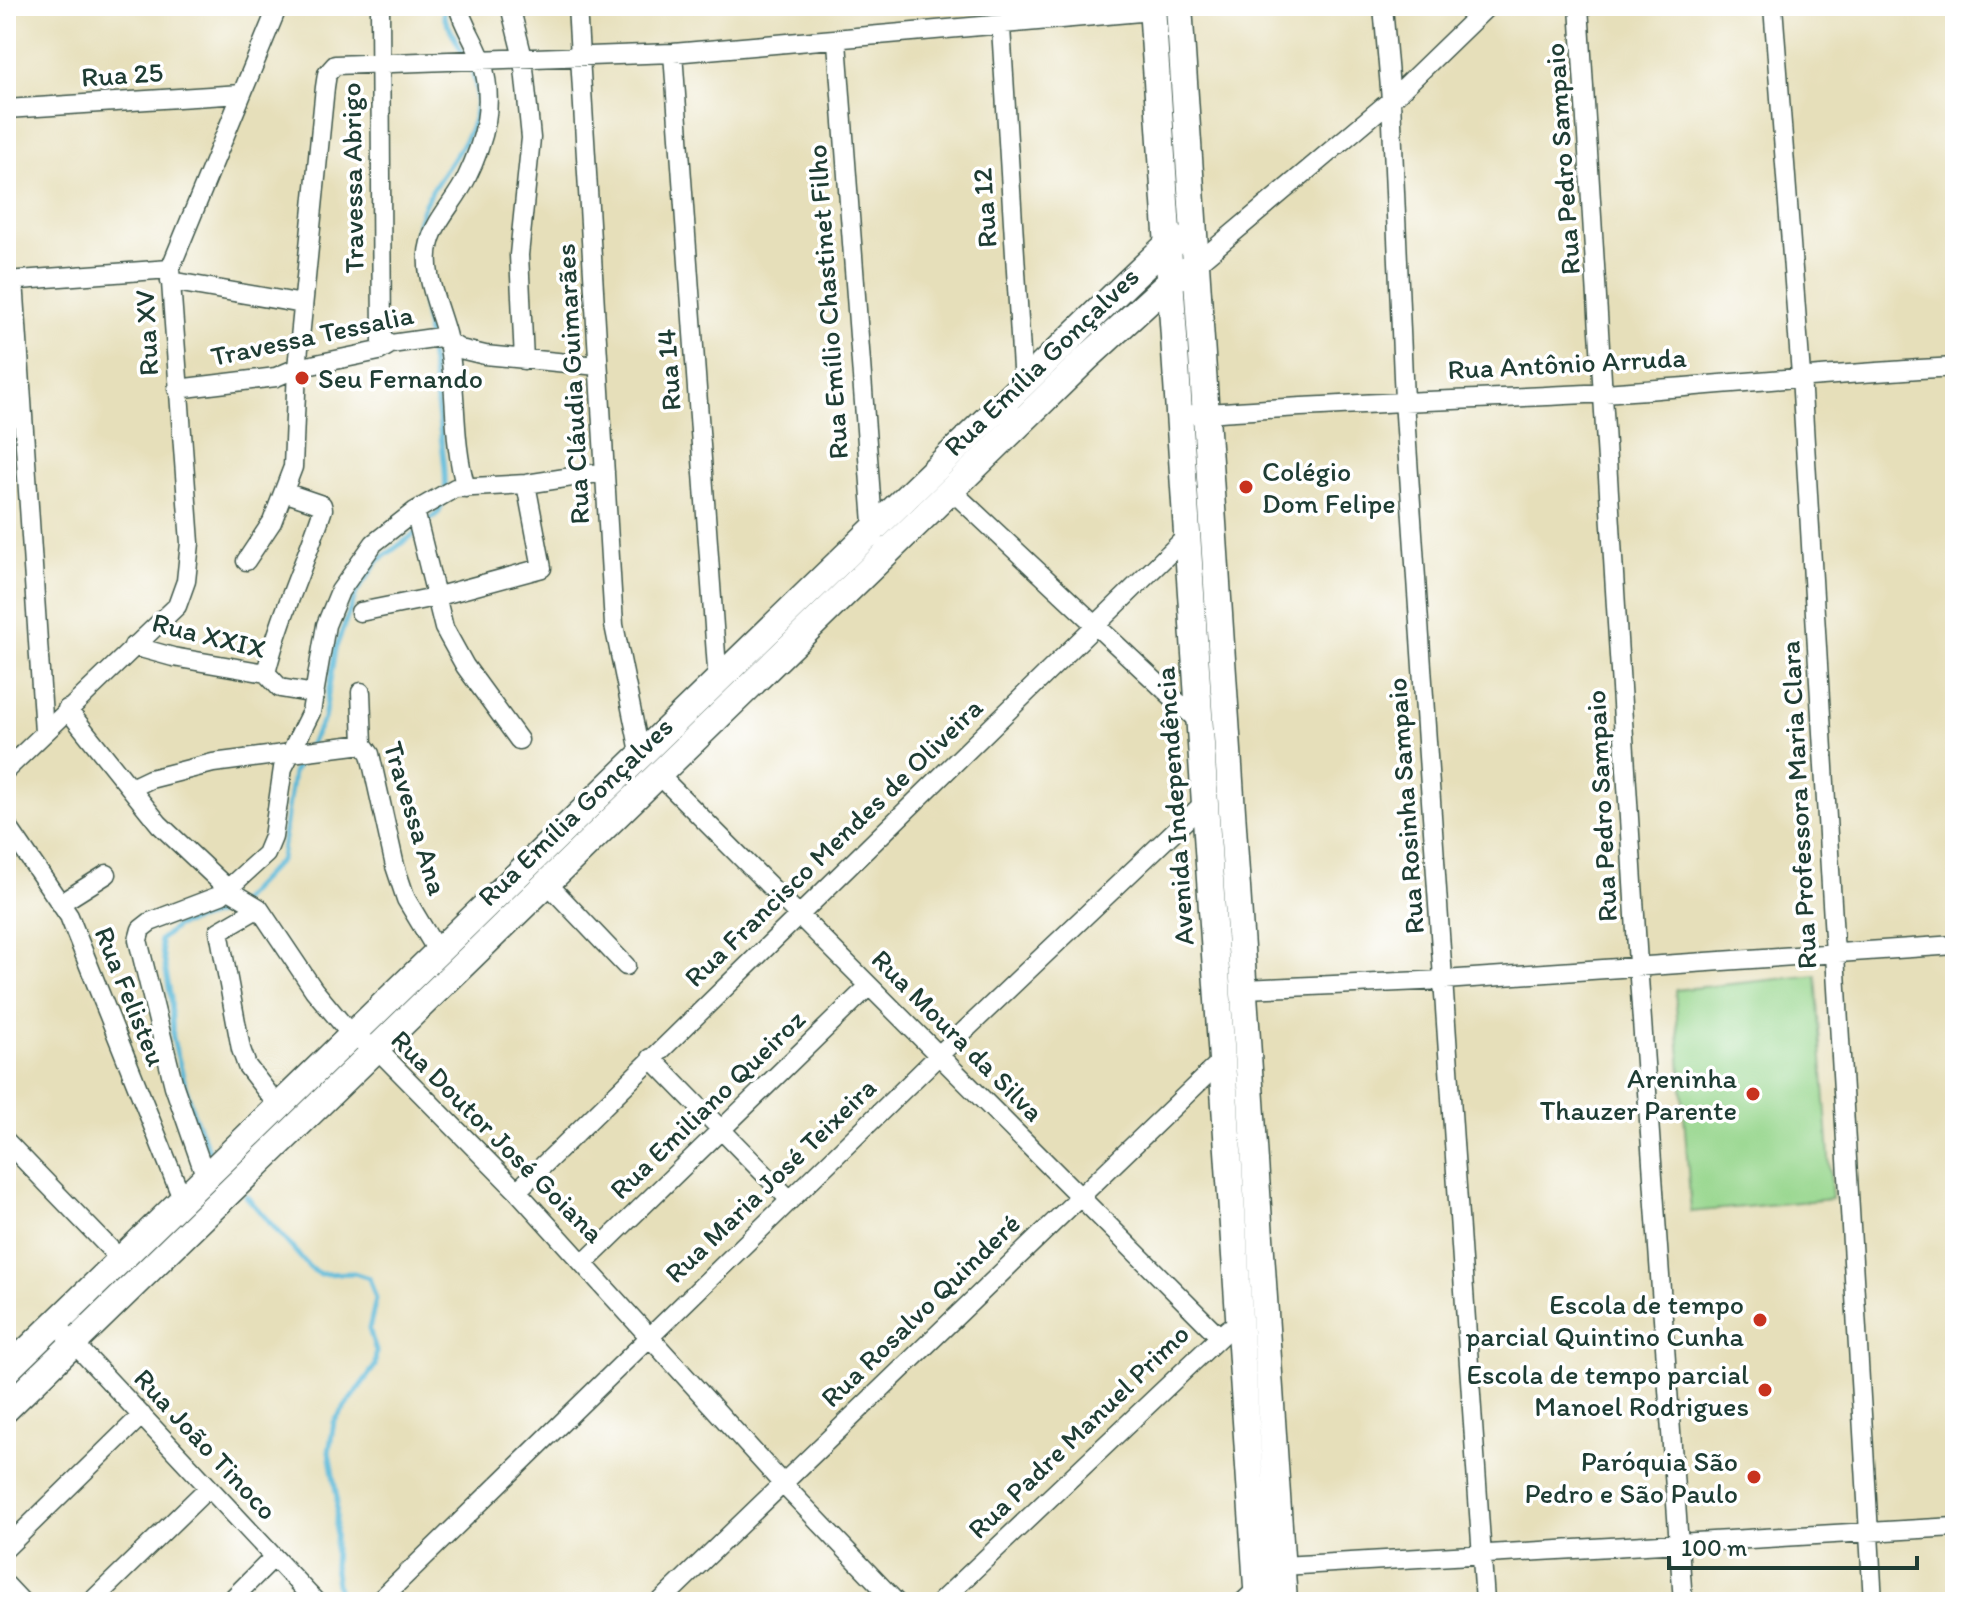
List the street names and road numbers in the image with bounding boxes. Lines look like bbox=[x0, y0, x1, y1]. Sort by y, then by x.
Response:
street label: Rua Pedro Sampaio bbox=[1537, 42, 1587, 276]
street label: Rua 25 bbox=[80, 54, 164, 94]
street label: Travessa Abrigo bbox=[333, 82, 371, 274]
street label: Rua Emílio Chastinet Filho bbox=[799, 143, 855, 461]
street label: Rua 12 bbox=[964, 167, 1004, 249]
street label: Rua Cláudia Guimarães bbox=[548, 243, 596, 525]
street label: Rua Emília Gonçalves bbox=[936, 259, 1146, 463]
street label: Rua XV bbox=[127, 289, 165, 377]
street label: Travessa Tessalia bbox=[208, 297, 417, 373]
street label: Rua 14 bbox=[648, 328, 688, 412]
street label: Rua Antônio Arruda bbox=[1446, 340, 1688, 386]
street label: Rua XXIX bbox=[149, 604, 269, 666]
street label: Rua Professora Maria Clara bbox=[1772, 640, 1824, 970]
street label: Avenida Independência bbox=[1147, 665, 1201, 947]
street label: Rua Rosinha Sampaio bbox=[1379, 677, 1431, 935]
street label: Rua Pedro Sampaio bbox=[1578, 689, 1624, 923]
street label: Rua Francisco Mendes de Oliveira bbox=[677, 690, 990, 994]
street label: Rua Emília Gonçalves bbox=[470, 709, 680, 913]
street label: Travessa Ana bbox=[376, 737, 456, 899]
street label: Rua Felisteu bbox=[88, 921, 175, 1071]
street label: Rua Moura da Silva bbox=[865, 942, 1051, 1128]
street label: Rua Emiliano Queiroz bbox=[602, 1002, 812, 1206]
street label: Rua Doutor José Goiana bbox=[384, 1022, 612, 1250]
street label: Rua Maria José Teixeira bbox=[657, 1070, 883, 1290]
street label: Rua Rosalvo Quinderé bbox=[813, 1206, 1027, 1414]
street label: Rua Padre Manuel Primo bbox=[960, 1316, 1196, 1546]
street label: Rua João Tinoco bbox=[127, 1361, 285, 1527]

